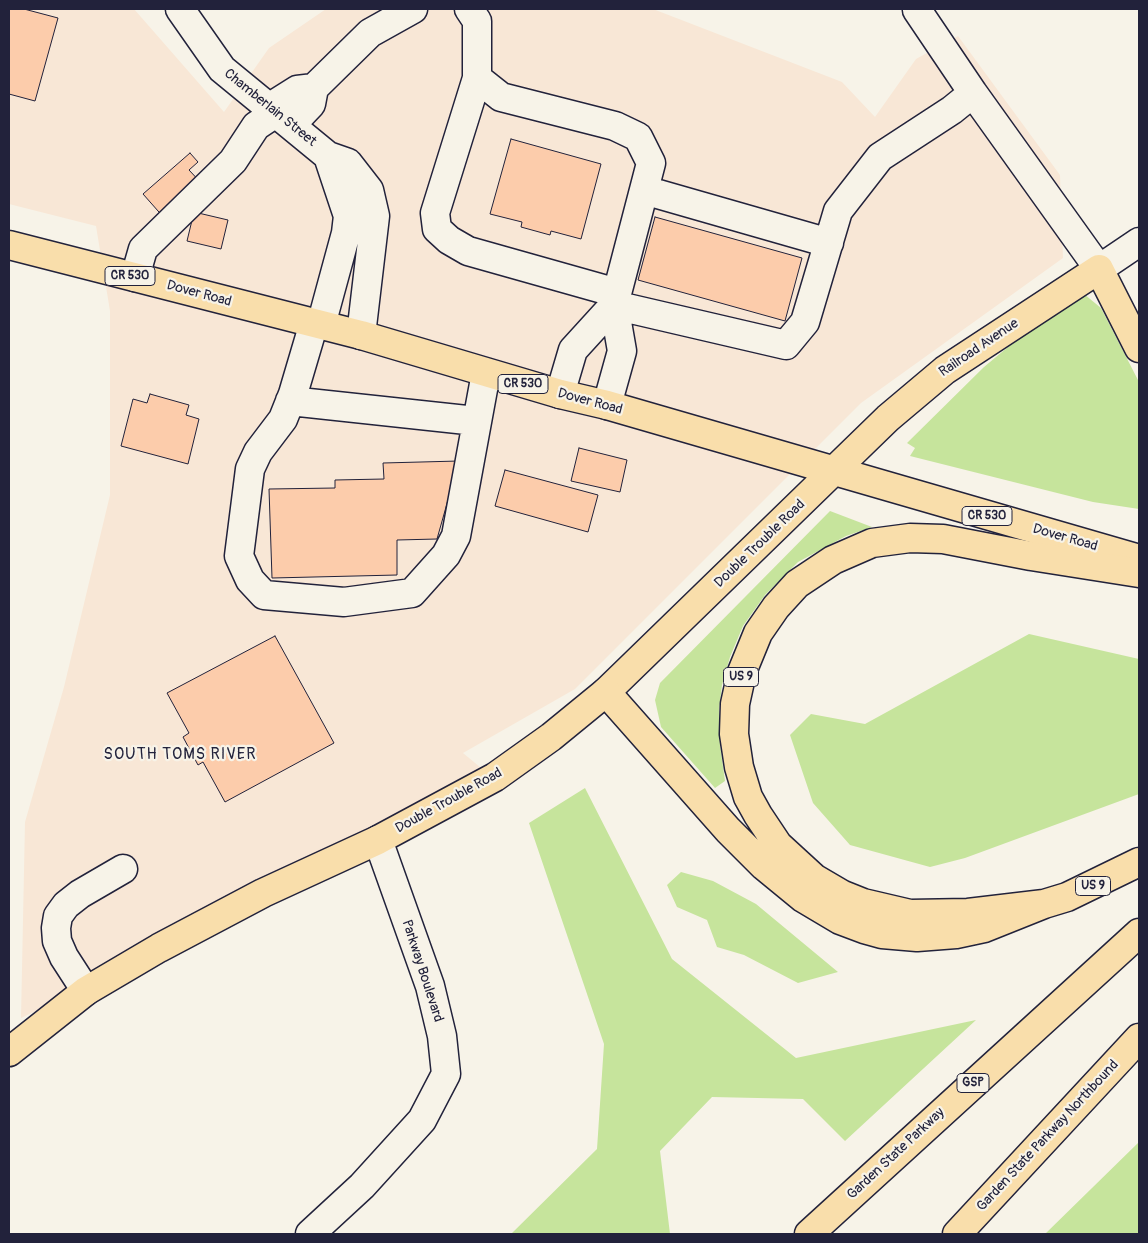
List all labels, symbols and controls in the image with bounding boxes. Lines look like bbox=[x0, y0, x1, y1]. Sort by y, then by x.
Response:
street label: Chamberlain Street bbox=[220, 66, 320, 150]
road number: CR 530 bbox=[105, 266, 155, 286]
street label: Dover Road bbox=[165, 277, 233, 311]
street label: Railroad Avenue bbox=[936, 315, 1022, 381]
road number: CR 530 bbox=[498, 374, 548, 394]
street label: Dover Road bbox=[556, 385, 624, 419]
street label: Double Trouble Road bbox=[711, 497, 809, 591]
road number: CR 530 bbox=[962, 506, 1012, 526]
street label: Dover Road bbox=[1031, 521, 1099, 555]
road number: US 9 bbox=[724, 668, 758, 686]
district label: SOUTH TOMS RIVER bbox=[102, 745, 258, 765]
street label: Double Trouble Road bbox=[393, 765, 505, 837]
road number: US 9 bbox=[1076, 876, 1110, 896]
street label: Parkway Boulevard bbox=[398, 918, 446, 1024]
street label: Garden State Parkway Northbound bbox=[973, 1057, 1123, 1215]
road number: GSP bbox=[957, 1074, 989, 1092]
street label: Garden State Parkway bbox=[844, 1105, 948, 1203]

